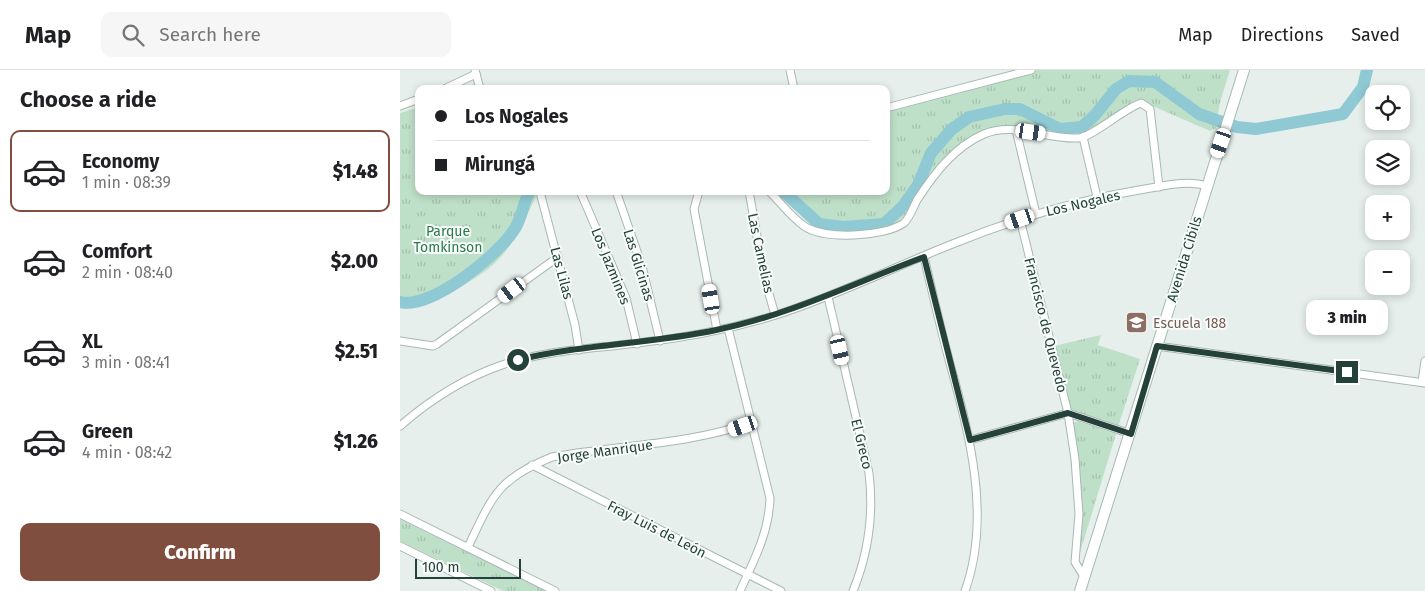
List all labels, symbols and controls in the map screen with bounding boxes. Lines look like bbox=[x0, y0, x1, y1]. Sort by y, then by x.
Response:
search box bbox=[101, 12, 451, 57]
text: Map bbox=[25, 21, 71, 49]
icon: search bbox=[119, 21, 147, 49]
text: Search here bbox=[159, 23, 261, 46]
text: Map bbox=[1178, 24, 1213, 46]
text: Directions bbox=[1241, 24, 1323, 46]
text: Saved bbox=[1351, 24, 1400, 46]
map controls bbox=[1365, 85, 1410, 295]
button: locate bbox=[1365, 85, 1410, 130]
text: Choose a ride bbox=[20, 86, 156, 113]
text: Los Nogales bbox=[465, 105, 568, 128]
car bbox=[1015, 122, 1046, 142]
car bbox=[1209, 126, 1232, 160]
button: layers bbox=[1365, 140, 1410, 185]
icon: car bbox=[22, 149, 67, 194]
text: Economy bbox=[82, 150, 159, 173]
text: Mirungá bbox=[465, 153, 535, 176]
text: $1.48 bbox=[333, 160, 378, 183]
text: 1 min · 08:39 bbox=[82, 173, 171, 192]
street label: Los Nogales bbox=[1044, 187, 1122, 220]
button: + bbox=[1365, 195, 1410, 240]
car bbox=[1003, 207, 1036, 231]
street label: Las Camelias bbox=[744, 211, 777, 295]
street label: Avenida Cibils bbox=[1163, 214, 1206, 304]
park label: Parque Tomkinson bbox=[414, 223, 482, 256]
street label: Los Jazmines bbox=[587, 225, 634, 308]
street label: Las Glicinas bbox=[620, 227, 658, 304]
icon: car bbox=[22, 239, 67, 284]
text: Comfort bbox=[82, 240, 152, 263]
street label: Las Lilas bbox=[546, 245, 577, 302]
text: $2.00 bbox=[331, 250, 378, 273]
button: − bbox=[1365, 250, 1410, 295]
street label: Francisco de Quevedo bbox=[1020, 256, 1071, 394]
text: 2 min · 08:40 bbox=[82, 263, 173, 282]
car bbox=[495, 275, 528, 305]
car bbox=[701, 283, 720, 315]
callout: 3 min bbox=[1306, 300, 1388, 334]
text: 3 min bbox=[1327, 308, 1367, 327]
school or university icon: Escuela 188 bbox=[1125, 311, 1149, 335]
place label: Escuela 188 bbox=[1153, 315, 1226, 332]
icon: car bbox=[22, 329, 67, 374]
text: XL bbox=[82, 330, 103, 353]
car bbox=[829, 334, 850, 366]
text: $2.51 bbox=[335, 340, 378, 363]
route start bbox=[507, 349, 529, 371]
text: 3 min · 08:41 bbox=[82, 353, 170, 372]
route end bbox=[1336, 361, 1358, 383]
car bbox=[726, 414, 759, 438]
street label: El Greco bbox=[847, 417, 876, 471]
icon: car bbox=[22, 419, 67, 464]
text: Green bbox=[82, 420, 133, 443]
text: $1.26 bbox=[334, 430, 378, 453]
street label: Jorge Manrique bbox=[556, 436, 654, 467]
text: 4 min · 08:42 bbox=[82, 443, 172, 462]
street label: Fray Luis de León bbox=[604, 497, 709, 562]
button: Confirm bbox=[20, 523, 380, 581]
scale bar bbox=[415, 556, 521, 579]
text: 100 m bbox=[422, 559, 459, 576]

